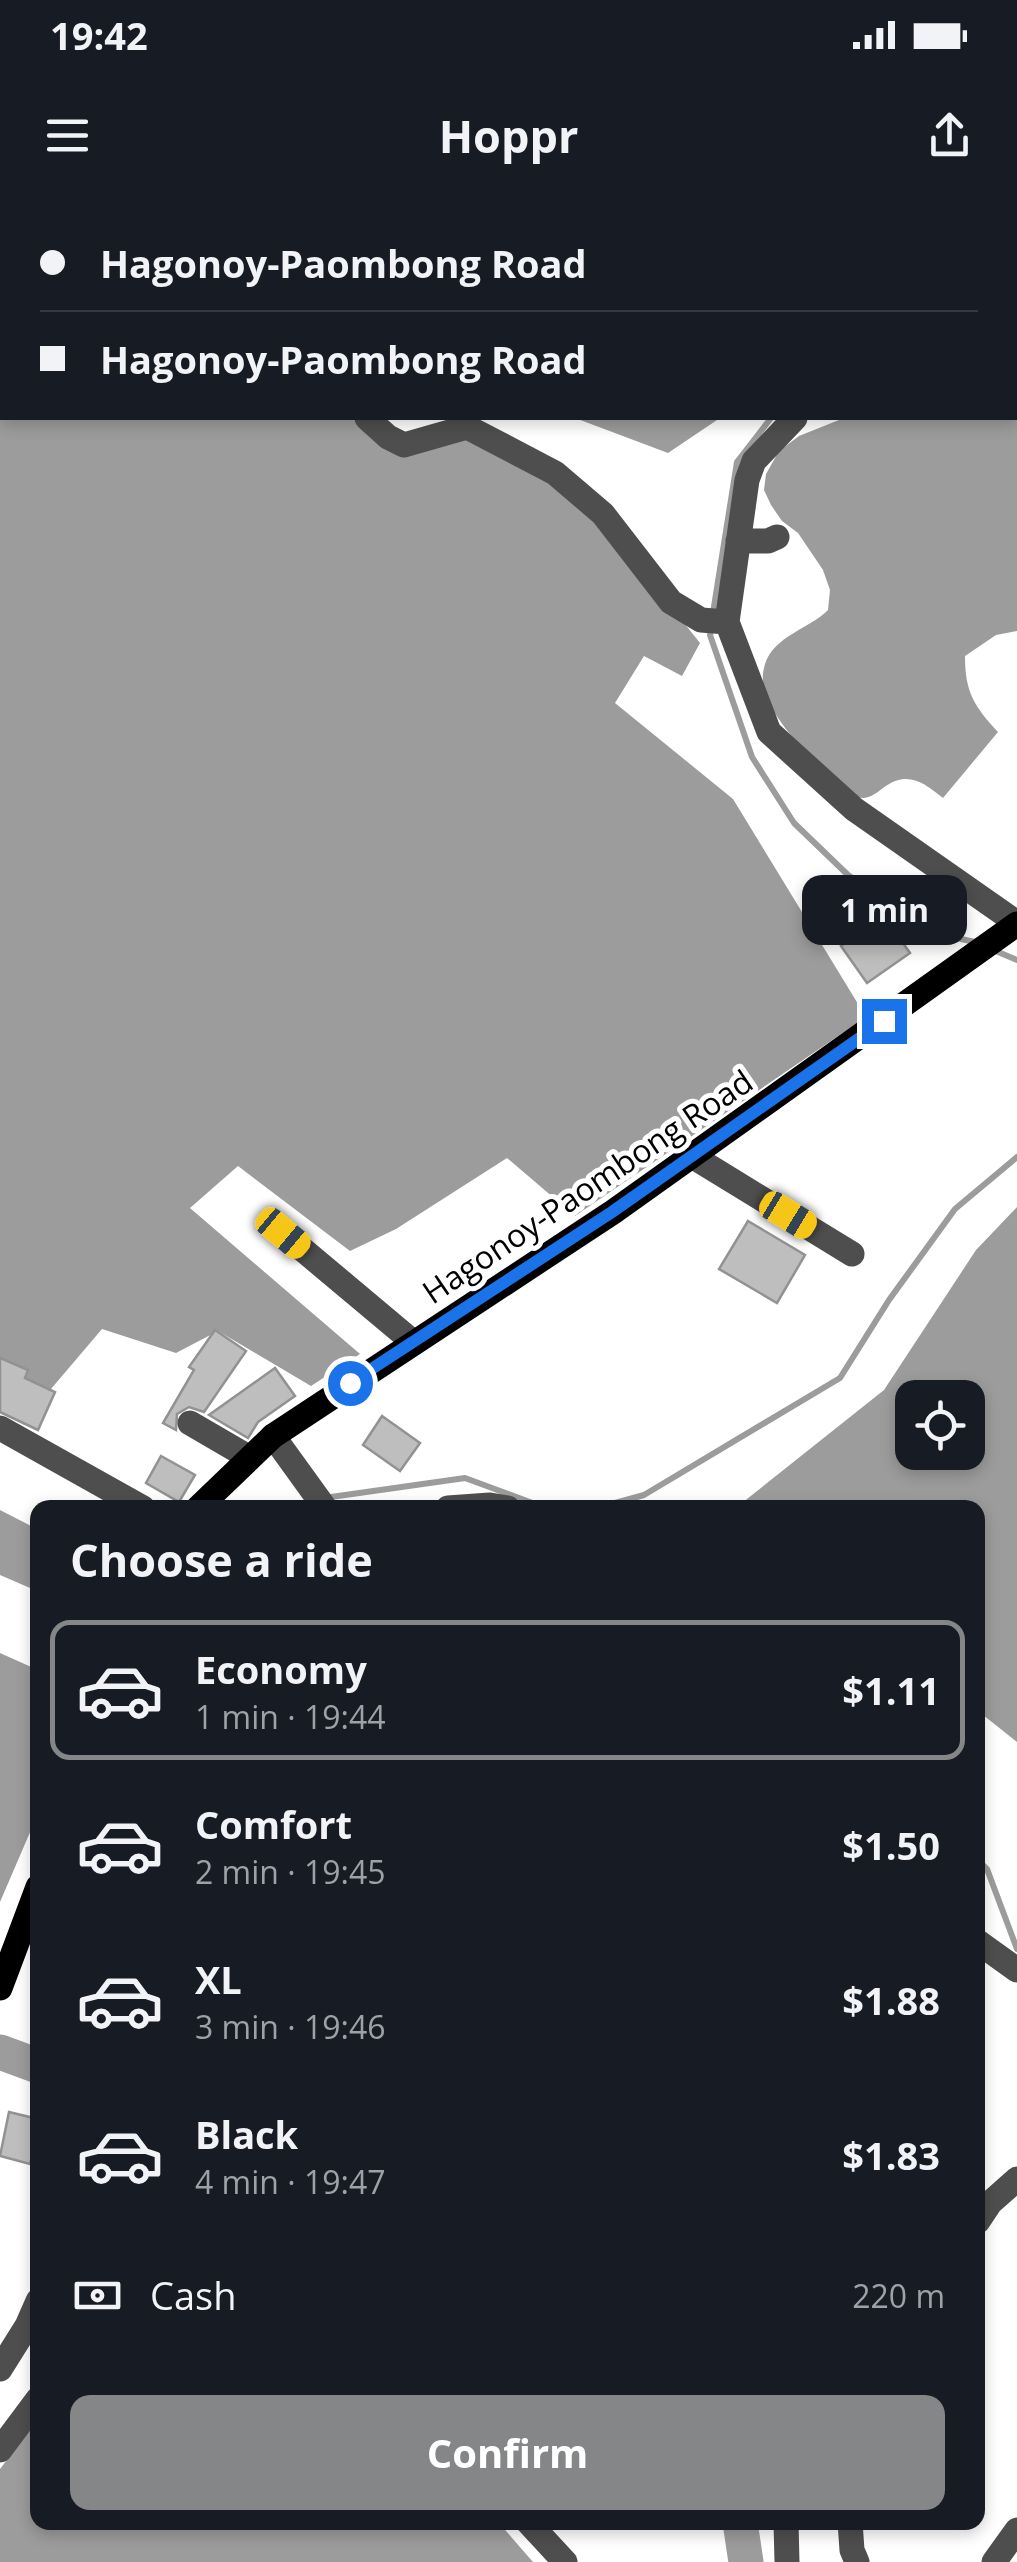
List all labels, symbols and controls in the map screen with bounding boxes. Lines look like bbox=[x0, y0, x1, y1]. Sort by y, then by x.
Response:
text: 19:42 bbox=[50, 9, 148, 61]
text: Hoppr bbox=[439, 105, 578, 166]
icon: menu bbox=[40, 108, 95, 163]
icon: share bbox=[922, 108, 977, 163]
text: Hagonoy-Paombong Road bbox=[100, 237, 587, 289]
text: Hagonoy-Paombong Road bbox=[100, 333, 587, 385]
callout: 1 min bbox=[802, 876, 966, 946]
text: 1 min bbox=[840, 888, 929, 931]
route end bbox=[862, 999, 907, 1044]
street label: Hagonoy-Paombong Road bbox=[413, 1059, 761, 1313]
car bbox=[755, 1187, 821, 1243]
car bbox=[250, 1202, 316, 1264]
route start bbox=[328, 1361, 373, 1406]
map controls bbox=[895, 1380, 985, 1470]
button: locate bbox=[895, 1380, 985, 1470]
text: Choose a ride bbox=[70, 1529, 373, 1590]
text: Economy bbox=[195, 1643, 367, 1695]
icon: car bbox=[75, 1645, 165, 1735]
text: $1.11 bbox=[842, 1664, 940, 1716]
text: 1 min · 19:44 bbox=[195, 1695, 386, 1738]
text: Comfort bbox=[195, 1798, 352, 1850]
icon: car bbox=[75, 1800, 165, 1890]
text: $1.50 bbox=[842, 1819, 940, 1871]
text: 2 min · 19:45 bbox=[195, 1850, 386, 1893]
text: XL bbox=[195, 1953, 242, 2005]
icon: car bbox=[75, 1955, 165, 2045]
text: $1.88 bbox=[842, 1974, 940, 2026]
text: 3 min · 19:46 bbox=[195, 2005, 386, 2048]
text: Black bbox=[195, 2108, 298, 2160]
icon: car bbox=[75, 2110, 165, 2200]
text: $1.83 bbox=[842, 2129, 940, 2181]
text: 4 min · 19:47 bbox=[195, 2160, 386, 2203]
icon: cash bbox=[70, 2268, 125, 2323]
text: Cash bbox=[150, 2269, 236, 2321]
text: 220 m bbox=[852, 2274, 945, 2317]
button: Confirm bbox=[70, 2395, 945, 2510]

